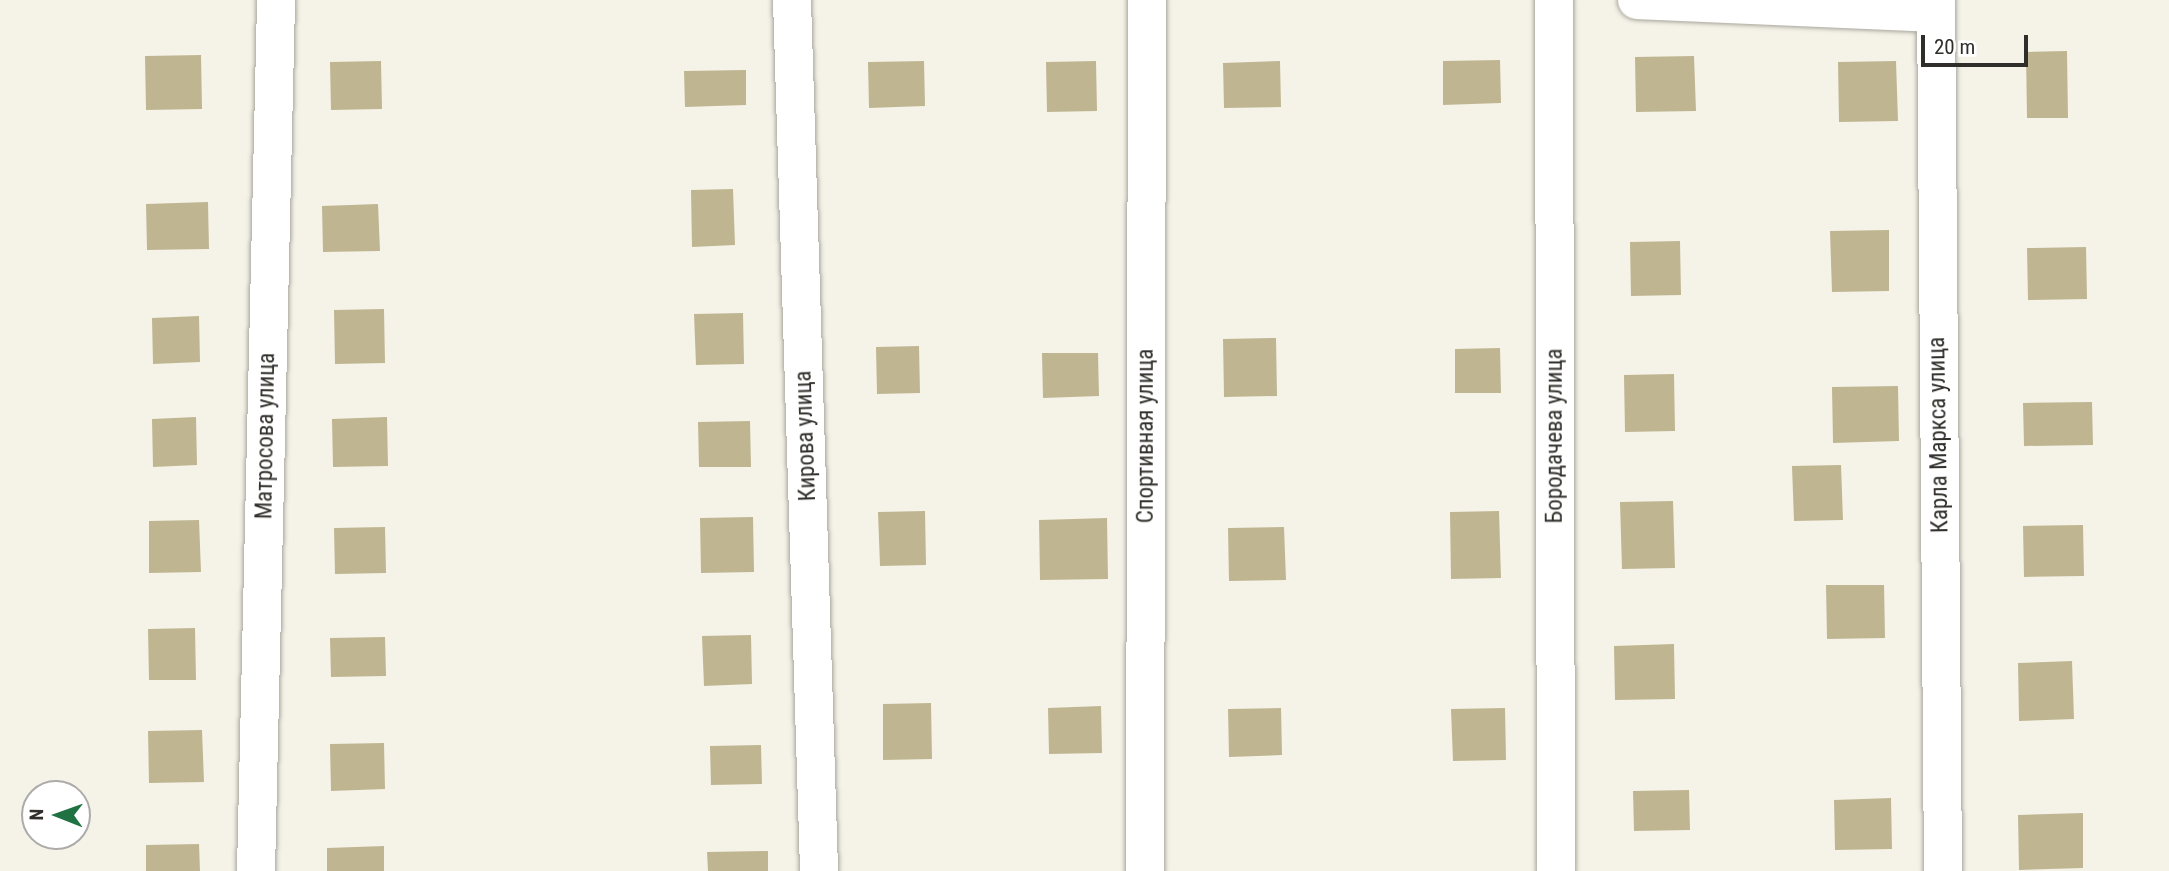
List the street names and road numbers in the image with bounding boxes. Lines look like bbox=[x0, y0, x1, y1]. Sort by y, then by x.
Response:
street label: Карла Маркса улица bbox=[1923, 337, 1955, 533]
street label: Спортивная улица bbox=[1132, 349, 1160, 523]
street label: Бородачева улица bbox=[1541, 349, 1569, 523]
street label: Матросова улица bbox=[251, 352, 281, 520]
street label: Кирова улица bbox=[790, 370, 822, 502]

